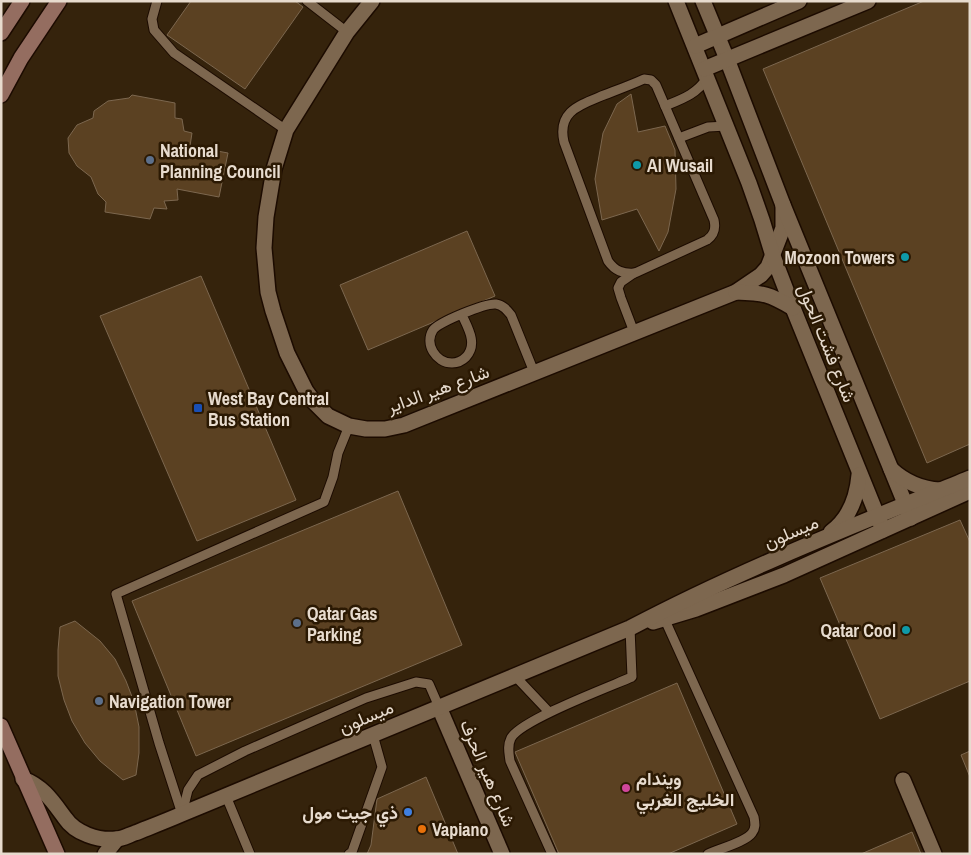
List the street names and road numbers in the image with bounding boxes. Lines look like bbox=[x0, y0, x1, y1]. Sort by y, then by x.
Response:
street label: شارع فشت الحول bbox=[792, 280, 862, 406]
street label: شارع هير الداير bbox=[382, 359, 493, 419]
street label: ميسلون bbox=[760, 509, 822, 555]
street label: ميسلون bbox=[335, 694, 397, 740]
street label: شارع هير الحرف bbox=[454, 716, 522, 830]

